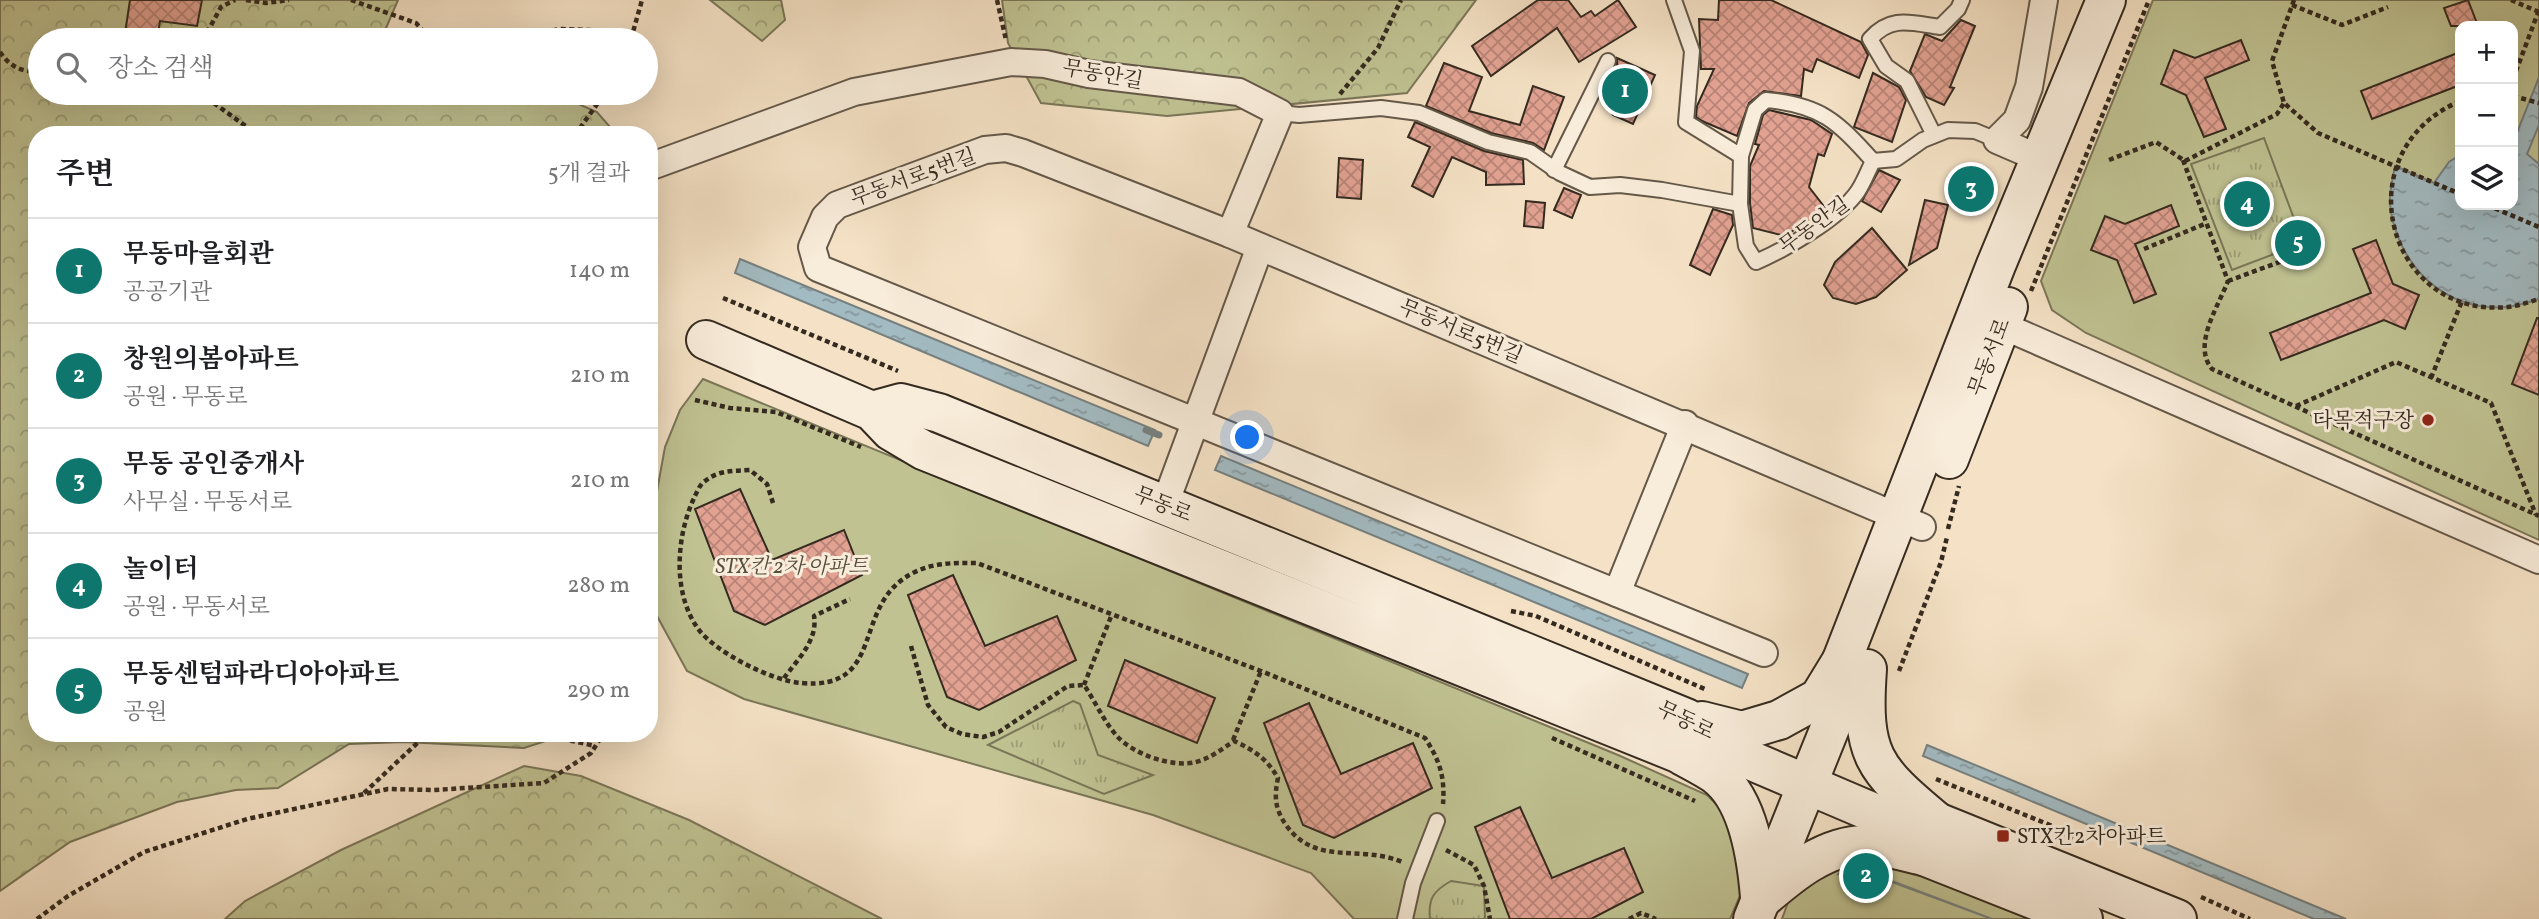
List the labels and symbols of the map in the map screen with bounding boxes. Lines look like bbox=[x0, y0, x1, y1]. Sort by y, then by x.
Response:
street label: 무동안길 bbox=[1060, 54, 1145, 97]
pin: 1 bbox=[1602, 65, 1648, 117]
street label: 무동서로5번길 bbox=[847, 142, 980, 215]
pin: 3 bbox=[1948, 163, 1994, 215]
pin: 4 bbox=[2224, 178, 2270, 230]
street label: 무동안길 bbox=[1774, 191, 1856, 262]
pin: 5 bbox=[2275, 217, 2321, 269]
street label: 무동서로5번길 bbox=[1394, 293, 1527, 371]
street label: 무동서로 bbox=[1962, 314, 2018, 401]
place label: 다목적구장 bbox=[2313, 407, 2415, 436]
marker: 다목적구장 bbox=[2420, 412, 2436, 428]
your location bbox=[1230, 420, 1264, 454]
street label: 무동로 bbox=[1129, 481, 1196, 530]
park label: STX칸 2차 아파트 bbox=[716, 553, 869, 582]
street label: 무동로 bbox=[1652, 695, 1719, 748]
place label: STX칸2차아파트 bbox=[2017, 823, 2166, 852]
marker: STX칸2차아파트 bbox=[1995, 828, 2011, 844]
pin: 2 bbox=[1843, 850, 1889, 902]

